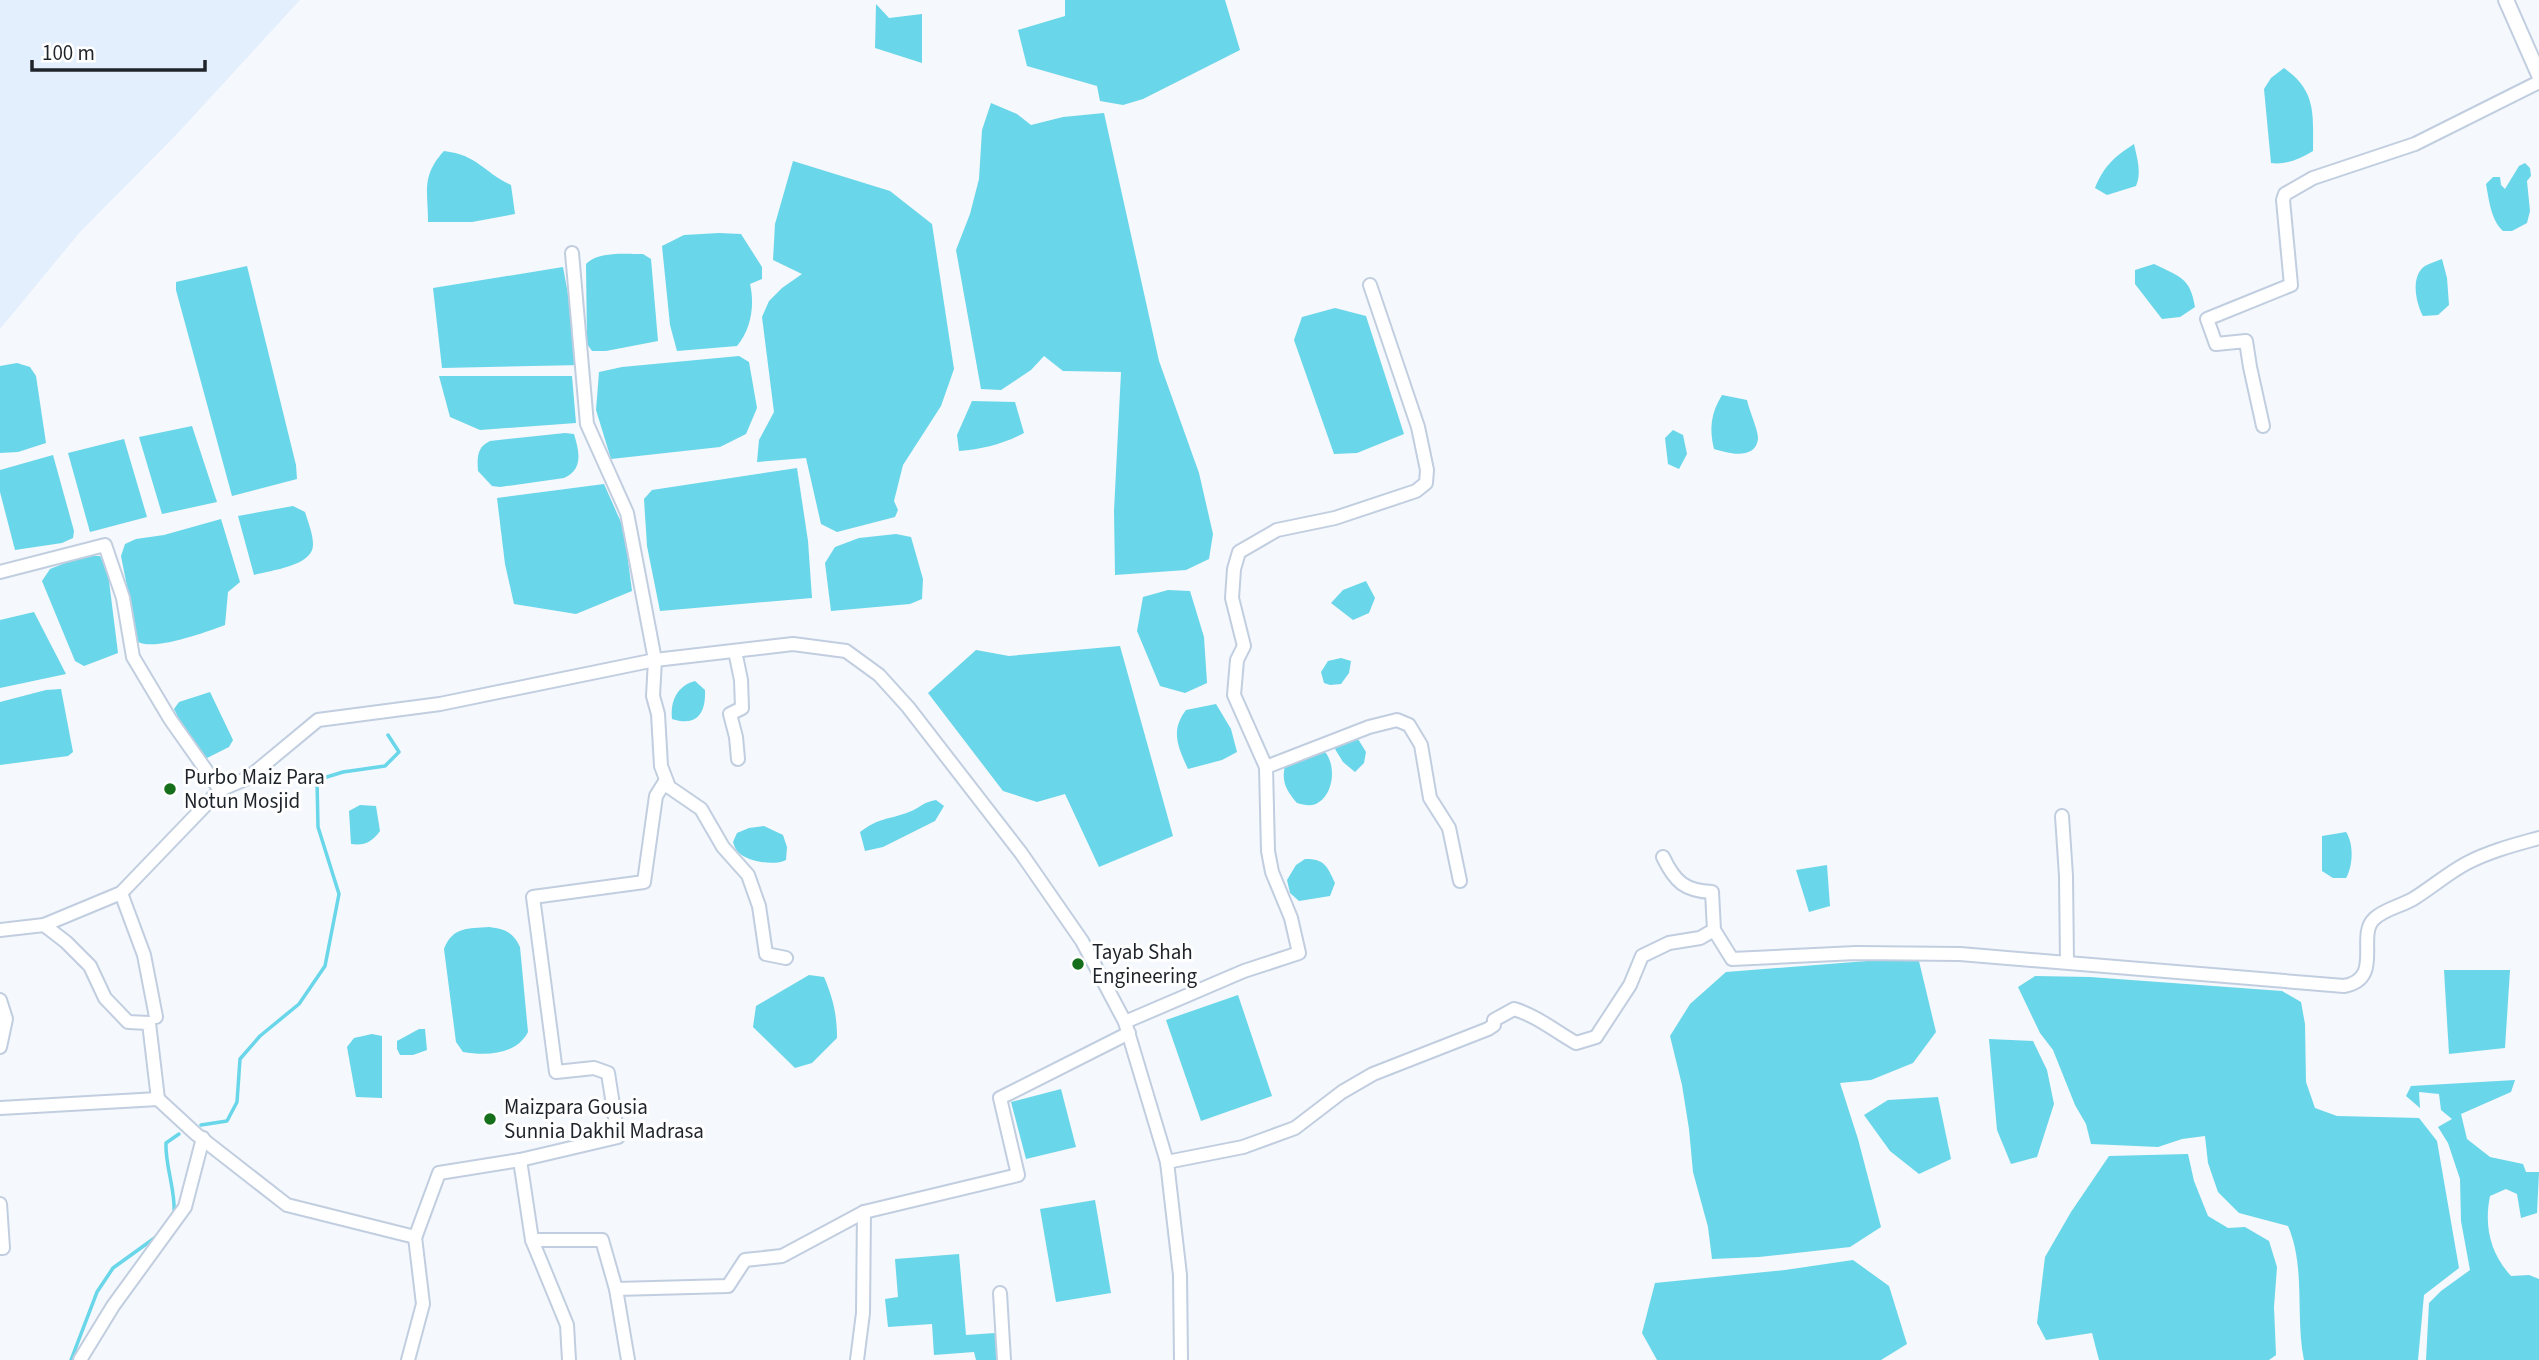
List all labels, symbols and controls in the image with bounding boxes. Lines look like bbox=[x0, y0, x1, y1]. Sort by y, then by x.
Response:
scale bar bbox=[32, 28, 205, 72]
text: 100 m bbox=[42, 38, 95, 68]
place label: Purbo Maiz Para Notun Mosjid bbox=[184, 762, 325, 816]
marker: Purbo Maiz Para Notun Mosjid bbox=[162, 781, 178, 797]
place label: Tayab Shah Engineering bbox=[1092, 937, 1198, 991]
marker: Tayab Shah Engineering bbox=[1070, 956, 1086, 972]
place label: Maizpara Gousia Sunnia Dakhil Madrasa bbox=[504, 1092, 704, 1146]
marker: Maizpara Gousia Sunnia Dakhil Madrasa bbox=[482, 1111, 498, 1127]

